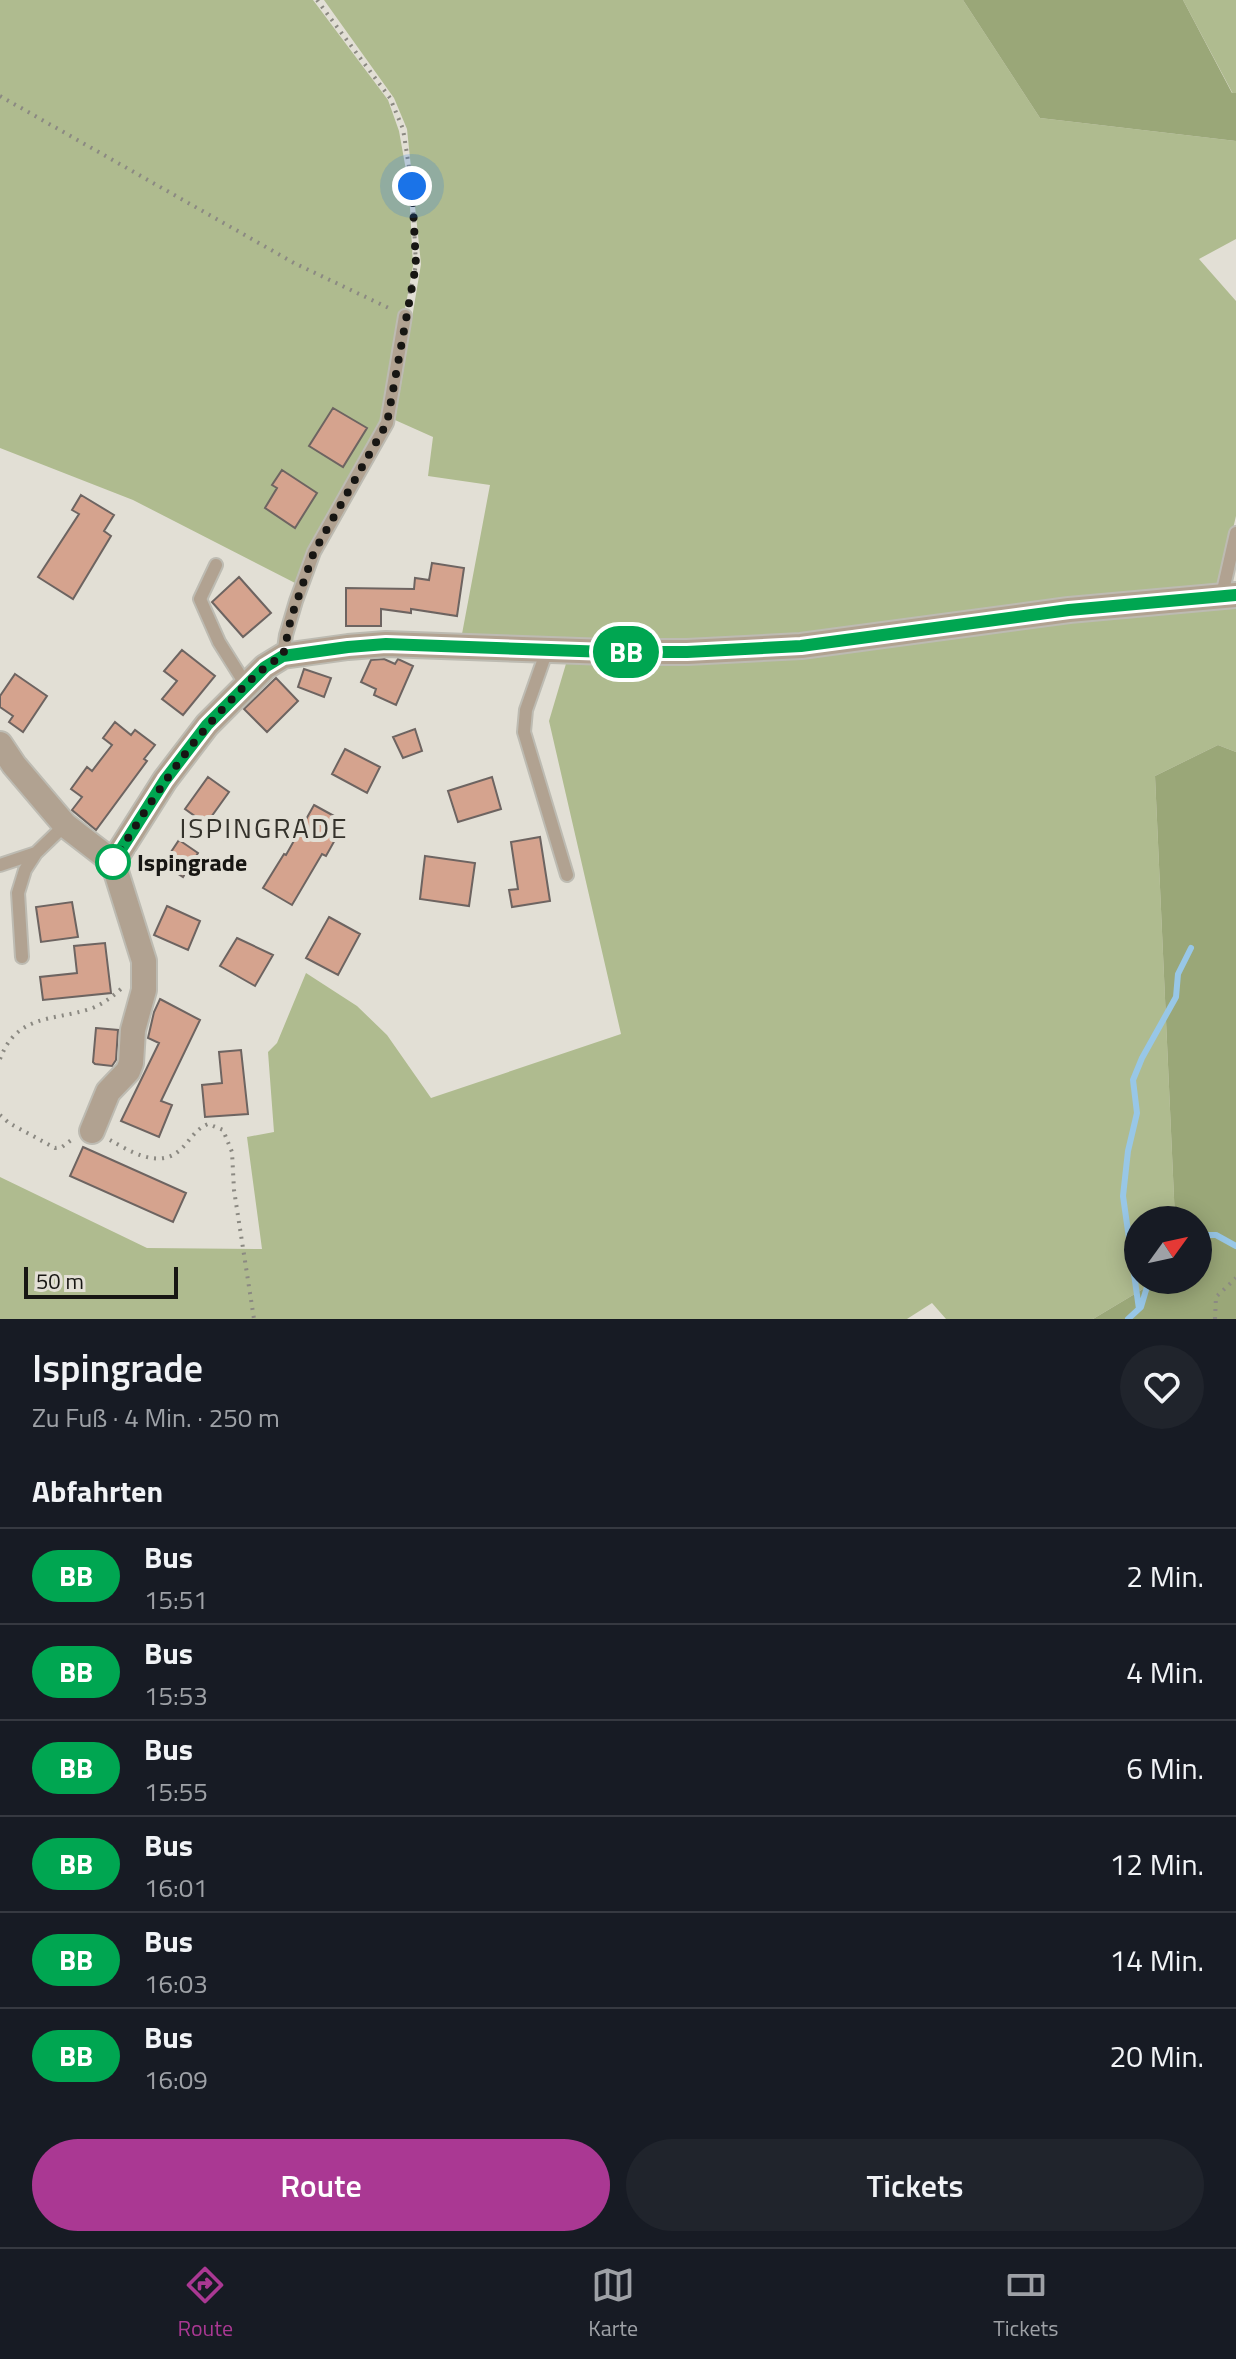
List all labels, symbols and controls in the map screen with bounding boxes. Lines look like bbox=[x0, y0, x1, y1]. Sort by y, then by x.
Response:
your location bbox=[392, 166, 432, 206]
line badge: BB bbox=[590, 626, 662, 678]
text: BB bbox=[609, 630, 643, 673]
district label: ISPINGRADE bbox=[179, 806, 349, 849]
place label: Ispingrade bbox=[137, 844, 247, 880]
marker: Ispingrade bbox=[96, 845, 130, 879]
north arrow bbox=[1124, 1206, 1212, 1294]
map controls bbox=[1124, 1206, 1212, 1294]
scale bar bbox=[24, 1263, 178, 1299]
text: 50 m bbox=[36, 1264, 84, 1298]
text: Ispingrade bbox=[32, 1339, 203, 1397]
button: heart bbox=[1120, 1345, 1204, 1429]
text: Zu Fuß · 4 Min. · 250 m bbox=[32, 1398, 280, 1437]
text: Abfahrten bbox=[32, 1468, 163, 1514]
text: Bus bbox=[144, 1534, 193, 1580]
text: 2 Min. bbox=[1126, 1553, 1204, 1599]
text: BB bbox=[59, 1554, 93, 1597]
text: 15:51 bbox=[144, 1580, 208, 1619]
text: Bus bbox=[144, 1630, 193, 1676]
text: 4 Min. bbox=[1126, 1649, 1204, 1695]
text: BB bbox=[59, 1650, 93, 1693]
text: 15:53 bbox=[144, 1676, 208, 1715]
text: Bus bbox=[144, 1726, 193, 1772]
text: 6 Min. bbox=[1126, 1745, 1204, 1791]
text: BB bbox=[59, 1746, 93, 1789]
text: 15:55 bbox=[144, 1772, 208, 1811]
text: Bus bbox=[144, 1822, 193, 1868]
text: 12 Min. bbox=[1109, 1841, 1204, 1887]
text: BB bbox=[59, 1842, 93, 1885]
text: 16:01 bbox=[144, 1868, 208, 1907]
text: Bus bbox=[144, 1918, 193, 1964]
text: 14 Min. bbox=[1109, 1937, 1204, 1983]
text: BB bbox=[59, 1938, 93, 1981]
text: 16:03 bbox=[144, 1964, 208, 2003]
text: Bus bbox=[144, 2014, 193, 2060]
text: 20 Min. bbox=[1109, 2033, 1204, 2079]
text: BB bbox=[59, 2034, 93, 2077]
text: 16:09 bbox=[144, 2060, 208, 2099]
button: Route bbox=[32, 2139, 610, 2231]
button: Tickets bbox=[626, 2139, 1204, 2231]
tab: Route bbox=[178, 2263, 233, 2345]
tab: Karte bbox=[588, 2263, 638, 2345]
tab: Tickets bbox=[993, 2263, 1058, 2345]

